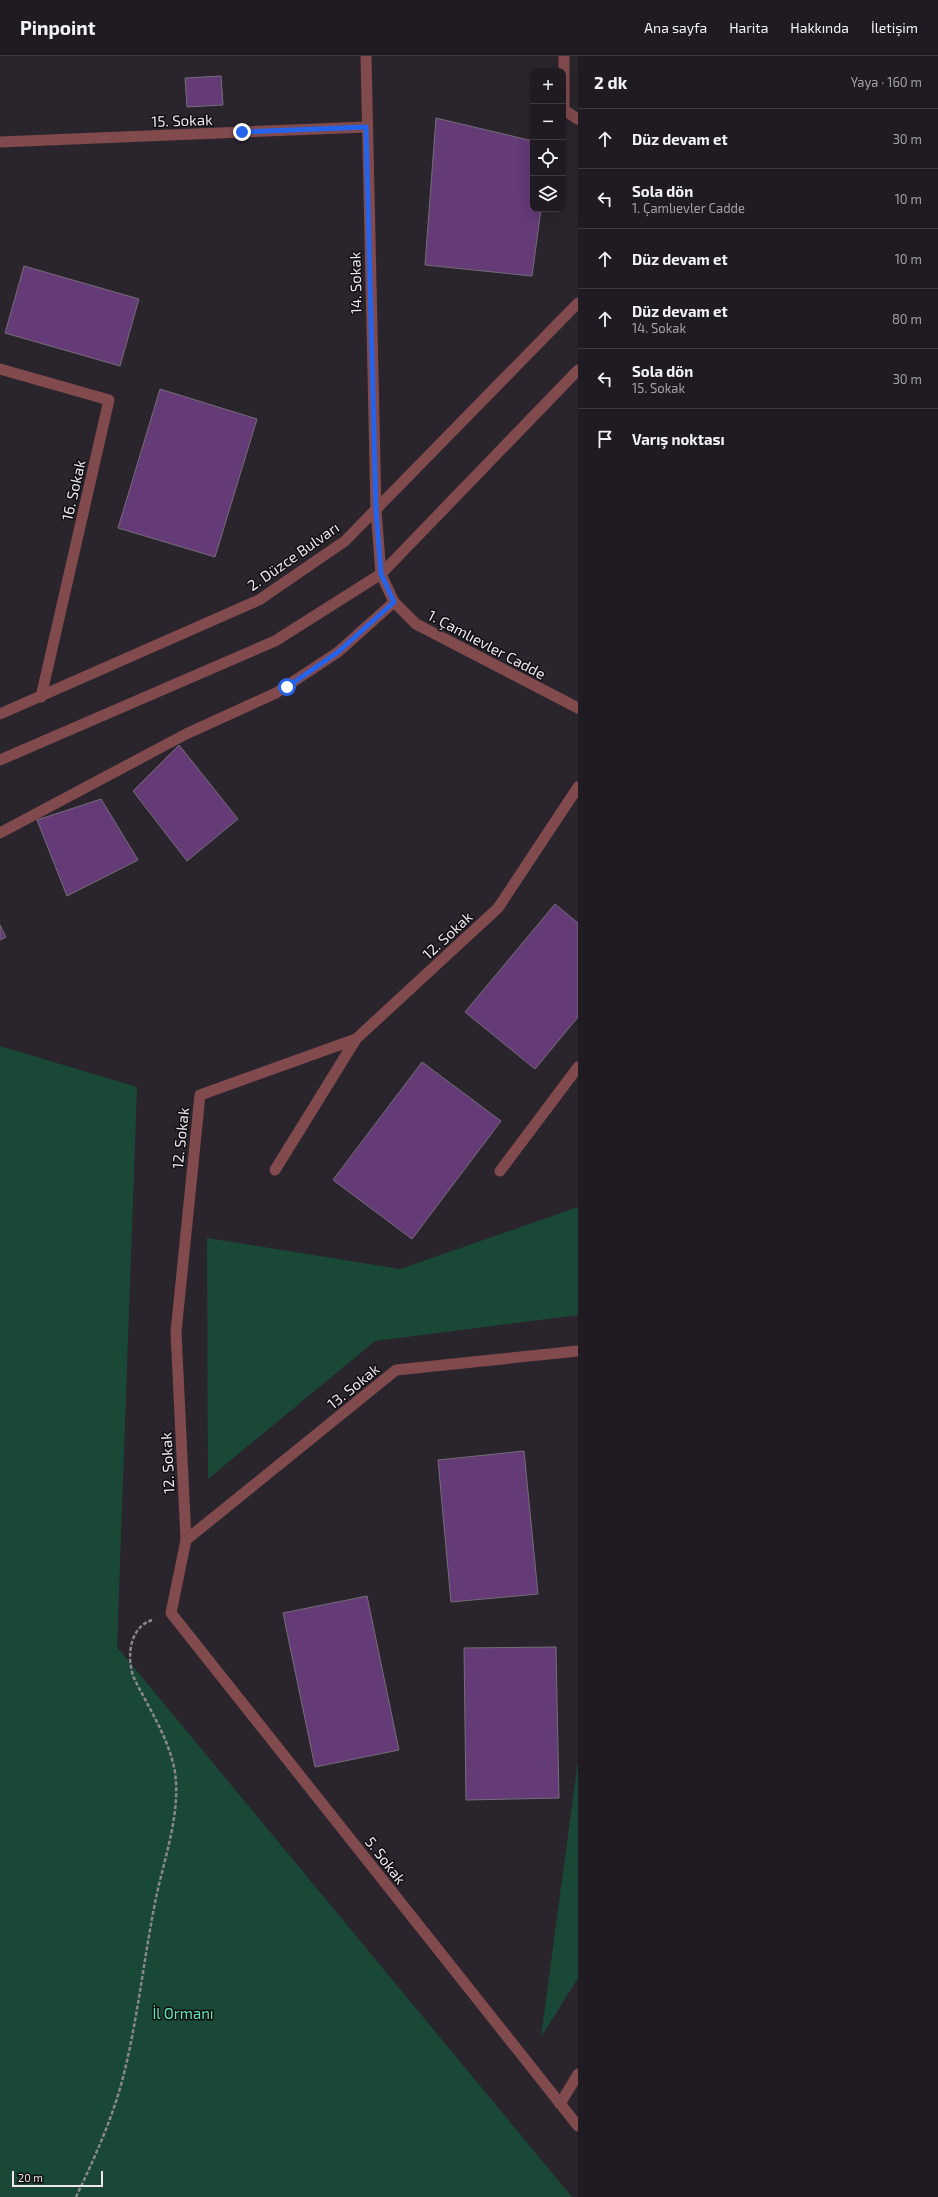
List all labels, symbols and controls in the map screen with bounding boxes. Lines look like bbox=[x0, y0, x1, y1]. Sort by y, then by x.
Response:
text: Pinpoint bbox=[20, 16, 96, 39]
text: Ana sayfa bbox=[644, 19, 707, 36]
text: Harita bbox=[729, 19, 768, 36]
text: Hakkında bbox=[790, 19, 849, 36]
text: İletişim bbox=[871, 19, 918, 36]
map controls bbox=[530, 68, 566, 212]
button: + bbox=[530, 68, 566, 104]
text: 2 dk bbox=[594, 72, 627, 92]
text: Yaya · 160 m bbox=[851, 74, 922, 90]
button: − bbox=[530, 104, 566, 140]
street label: 15. Sokak bbox=[151, 110, 213, 130]
route end bbox=[233, 123, 251, 141]
icon: ahead bbox=[594, 128, 616, 150]
text: Düz devam et bbox=[632, 130, 728, 148]
text: 30 m bbox=[893, 131, 922, 147]
button: locate bbox=[530, 140, 566, 176]
button: layers bbox=[530, 176, 566, 212]
text: Sola dön bbox=[632, 182, 693, 200]
icon: left bbox=[594, 188, 616, 210]
text: 10 m bbox=[895, 191, 922, 207]
text: 1. Çamlıevler Cadde bbox=[632, 200, 745, 216]
icon: ahead bbox=[594, 248, 616, 270]
text: Düz devam et bbox=[632, 250, 728, 268]
street label: 14. Sokak bbox=[345, 251, 365, 314]
text: 10 m bbox=[895, 251, 922, 267]
text: Düz devam et bbox=[632, 302, 728, 320]
icon: ahead bbox=[594, 308, 616, 330]
text: 80 m bbox=[892, 311, 922, 327]
text: 14. Sokak bbox=[632, 320, 686, 336]
text: Sola dön bbox=[632, 362, 693, 380]
icon: left bbox=[594, 368, 616, 390]
text: 30 m bbox=[893, 371, 922, 387]
text: 15. Sokak bbox=[632, 380, 685, 396]
icon: arrive bbox=[594, 428, 616, 450]
text: Varış noktası bbox=[632, 430, 725, 448]
street label: 16. Sokak bbox=[57, 458, 89, 522]
street label: 2. Düzce Bulvarı bbox=[244, 518, 342, 594]
street label: 1. Çamlıevler Cadde bbox=[425, 605, 549, 683]
route start bbox=[278, 678, 296, 696]
street label: 12. Sokak bbox=[418, 907, 476, 963]
street label: 12. Sokak bbox=[168, 1106, 192, 1170]
street label: 13. Sokak bbox=[323, 1359, 383, 1412]
street label: 12. Sokak bbox=[156, 1431, 178, 1494]
street label: 5. Sokak bbox=[362, 1833, 410, 1888]
park label: İl Ormanı bbox=[152, 2004, 214, 2022]
scale bar bbox=[12, 2169, 103, 2188]
text: 20 m bbox=[18, 2171, 43, 2184]

